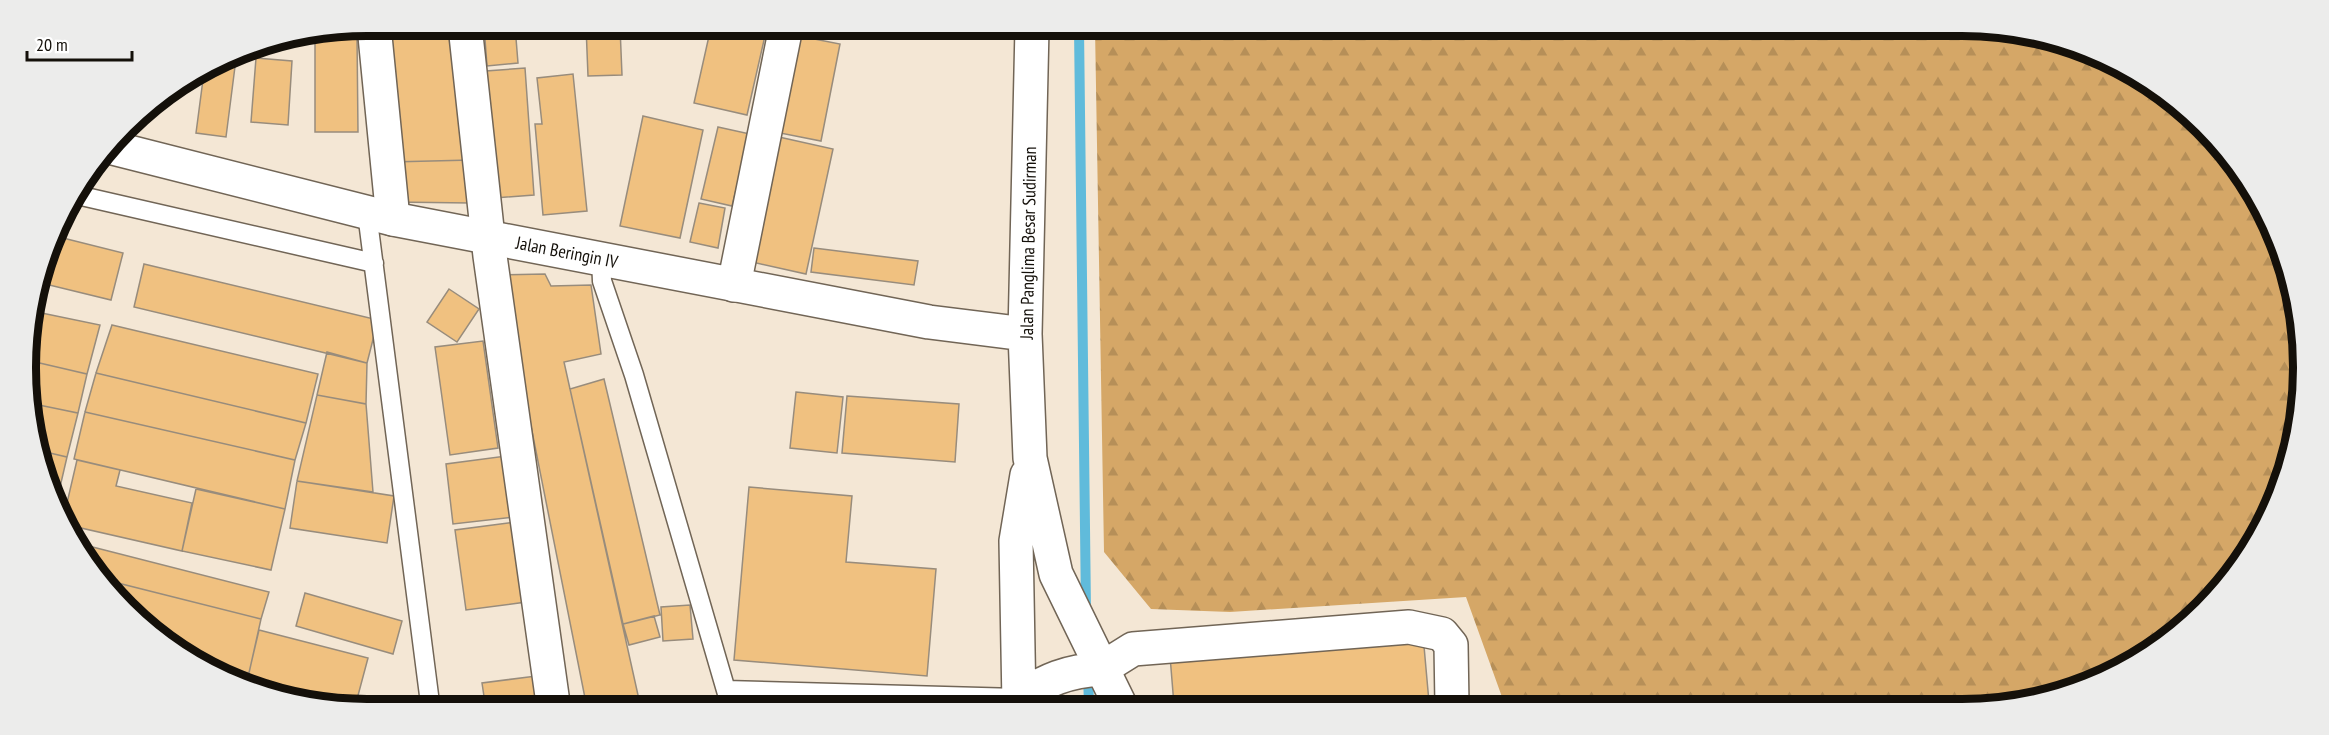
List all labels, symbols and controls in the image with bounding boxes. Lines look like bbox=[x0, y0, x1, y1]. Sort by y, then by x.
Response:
scale bar bbox=[27, 24, 132, 62]
text: 20 m bbox=[36, 33, 68, 56]
street label: Jalan Panglima Besar Sudirman bbox=[1015, 146, 1041, 341]
street label: Jalan Beringin IV bbox=[513, 231, 621, 273]

